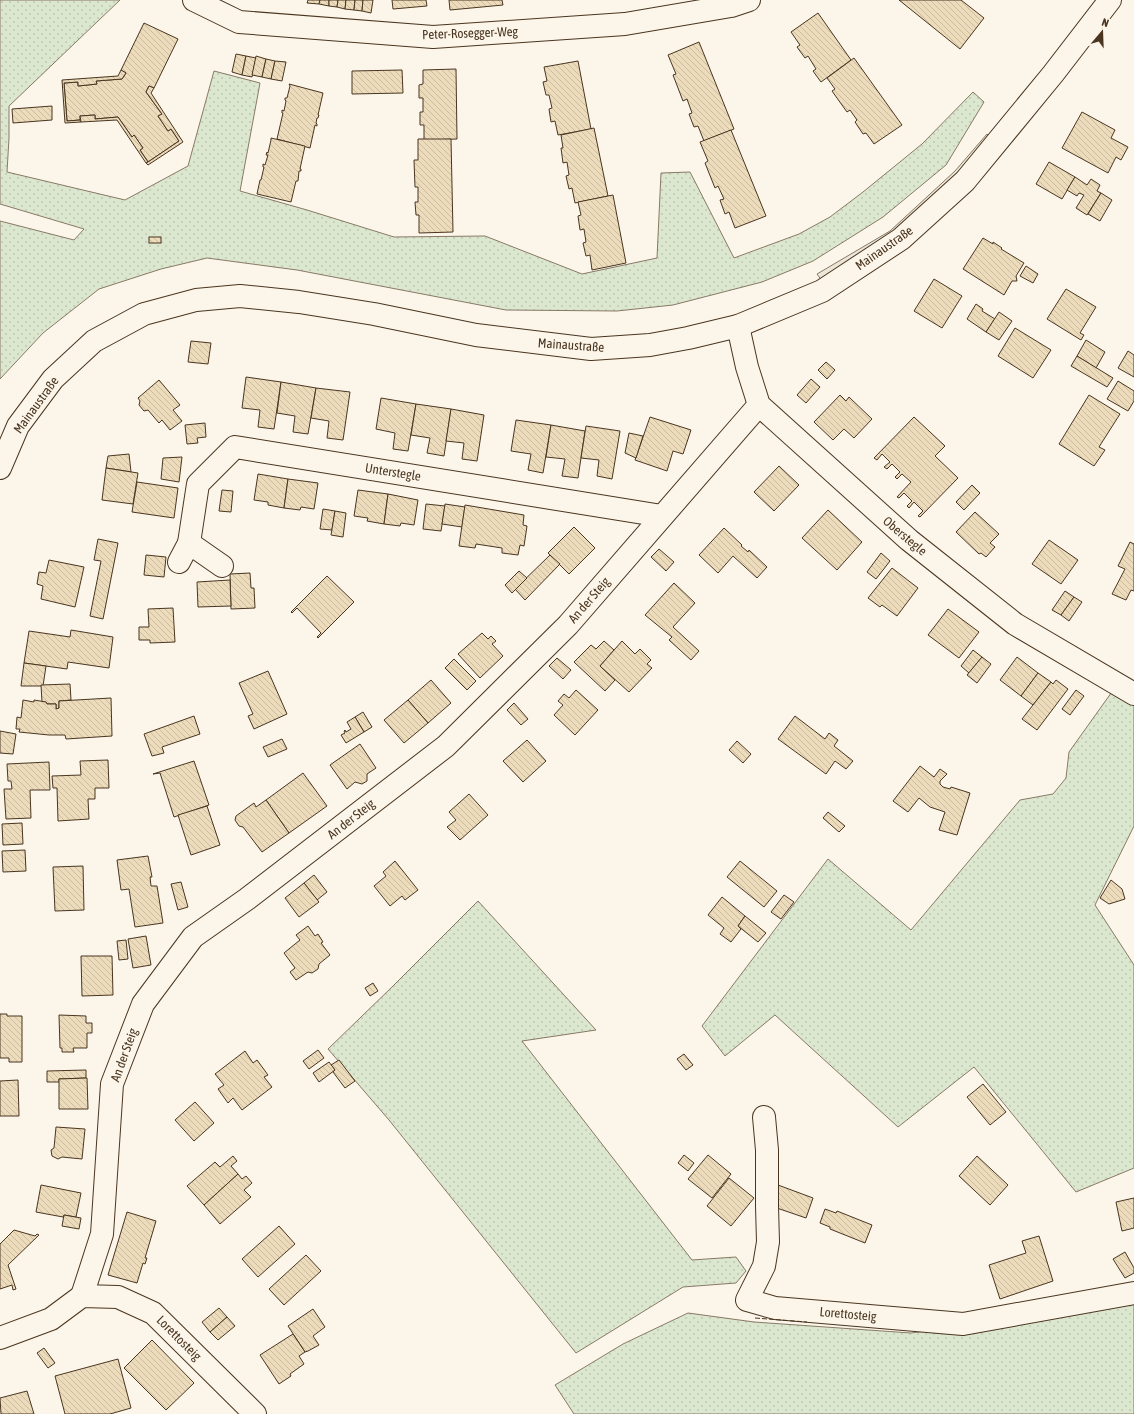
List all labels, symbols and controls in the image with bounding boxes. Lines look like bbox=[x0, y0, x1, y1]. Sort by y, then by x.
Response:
north arrow bbox=[1082, 12, 1122, 52]
text: N bbox=[1100, 16, 1110, 29]
street label: Peter-Rosegger-Weg bbox=[422, 24, 519, 42]
street label: Mainaustraße bbox=[853, 223, 916, 273]
street label: Mainaustraße bbox=[537, 335, 605, 355]
street label: Mainaustraße bbox=[10, 374, 62, 436]
street label: Unterstegle bbox=[364, 460, 422, 484]
street label: Oberstegle bbox=[880, 513, 930, 559]
street label: An der Steig bbox=[565, 574, 613, 626]
street label: An der Steig bbox=[324, 796, 378, 842]
street label: An der Steig bbox=[107, 1026, 141, 1084]
street label: Lorettosteig bbox=[819, 1304, 877, 1324]
street label: Lorettosteig bbox=[154, 1313, 205, 1364]

